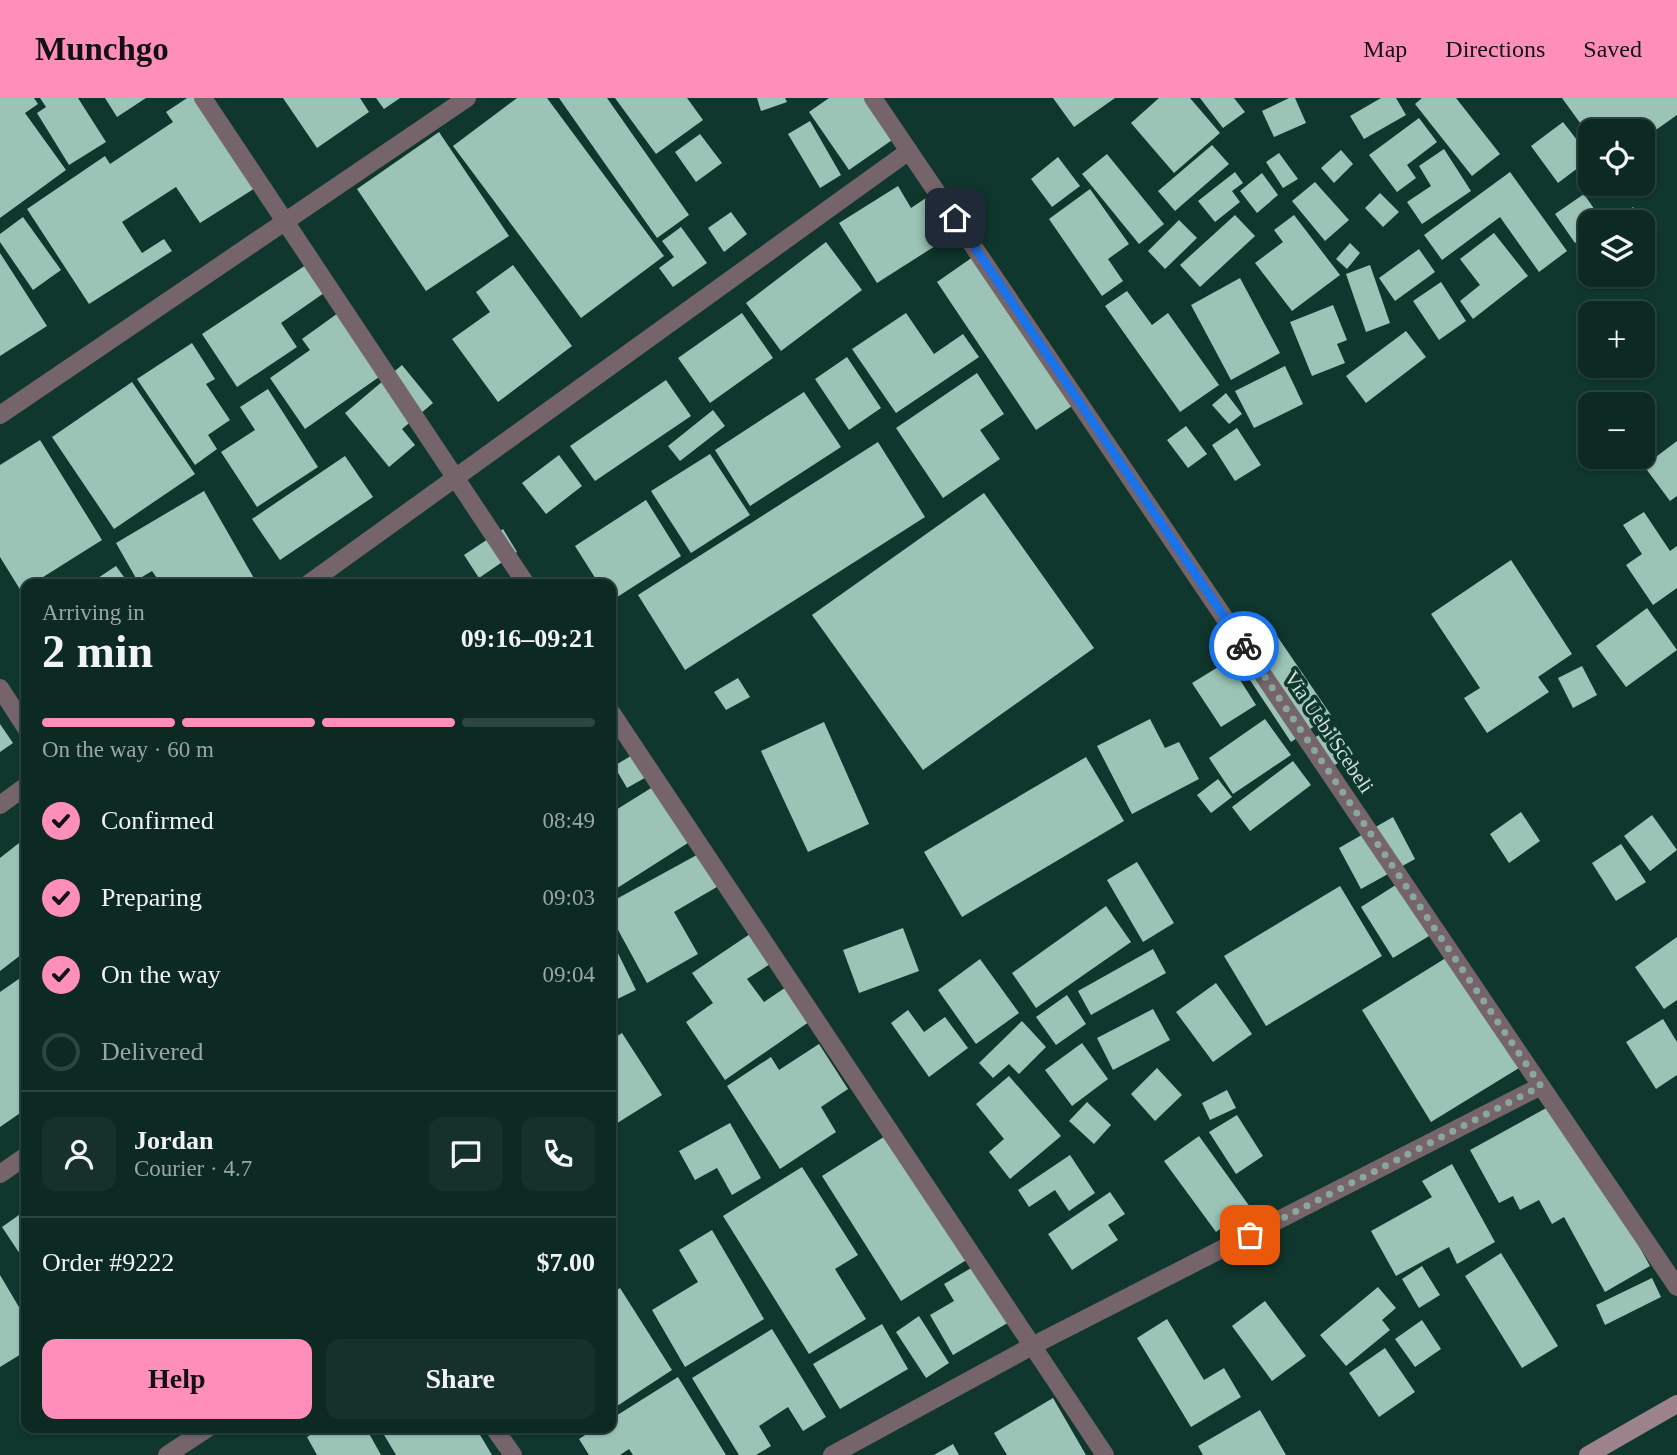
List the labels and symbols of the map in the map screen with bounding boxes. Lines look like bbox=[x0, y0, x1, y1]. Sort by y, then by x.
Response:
pin bbox=[925, 188, 985, 248]
courier bbox=[1209, 611, 1279, 681]
street label: Via Uebi Scebeli bbox=[1279, 666, 1379, 798]
pin bbox=[1220, 1205, 1280, 1265]

